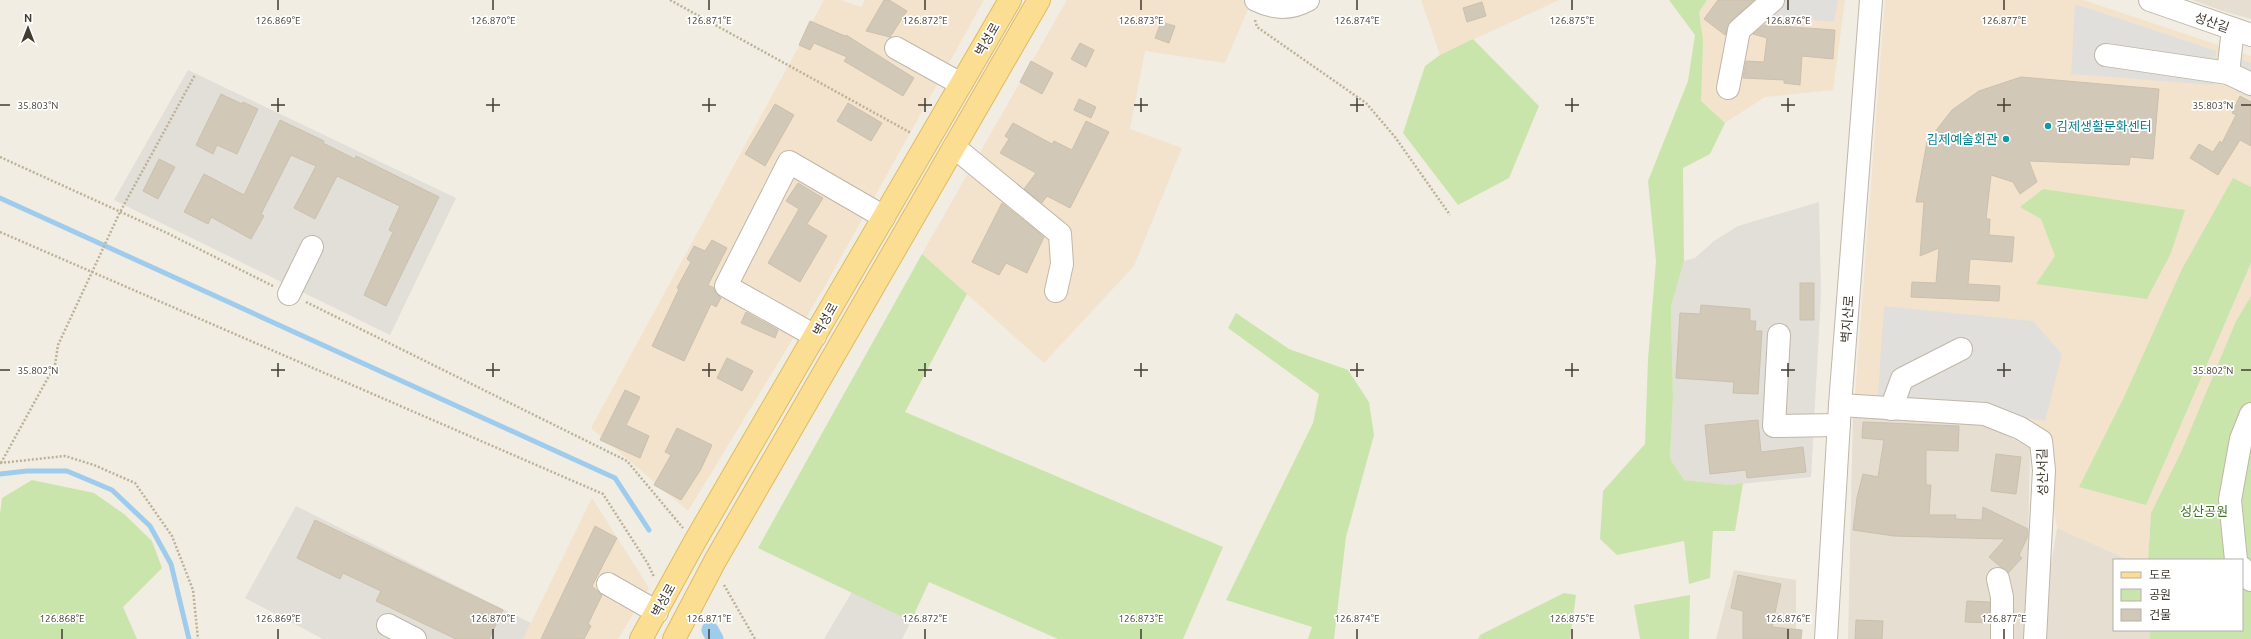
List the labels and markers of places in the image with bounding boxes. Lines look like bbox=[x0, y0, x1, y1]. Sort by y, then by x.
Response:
place label: 김제생활문화센터 bbox=[2056, 119, 2152, 133]
marker: 김제생활문화센터 bbox=[2043, 121, 2053, 131]
place label: 김제예술회관 bbox=[1926, 132, 1998, 146]
marker: 김제예술회관 bbox=[2001, 134, 2011, 144]

